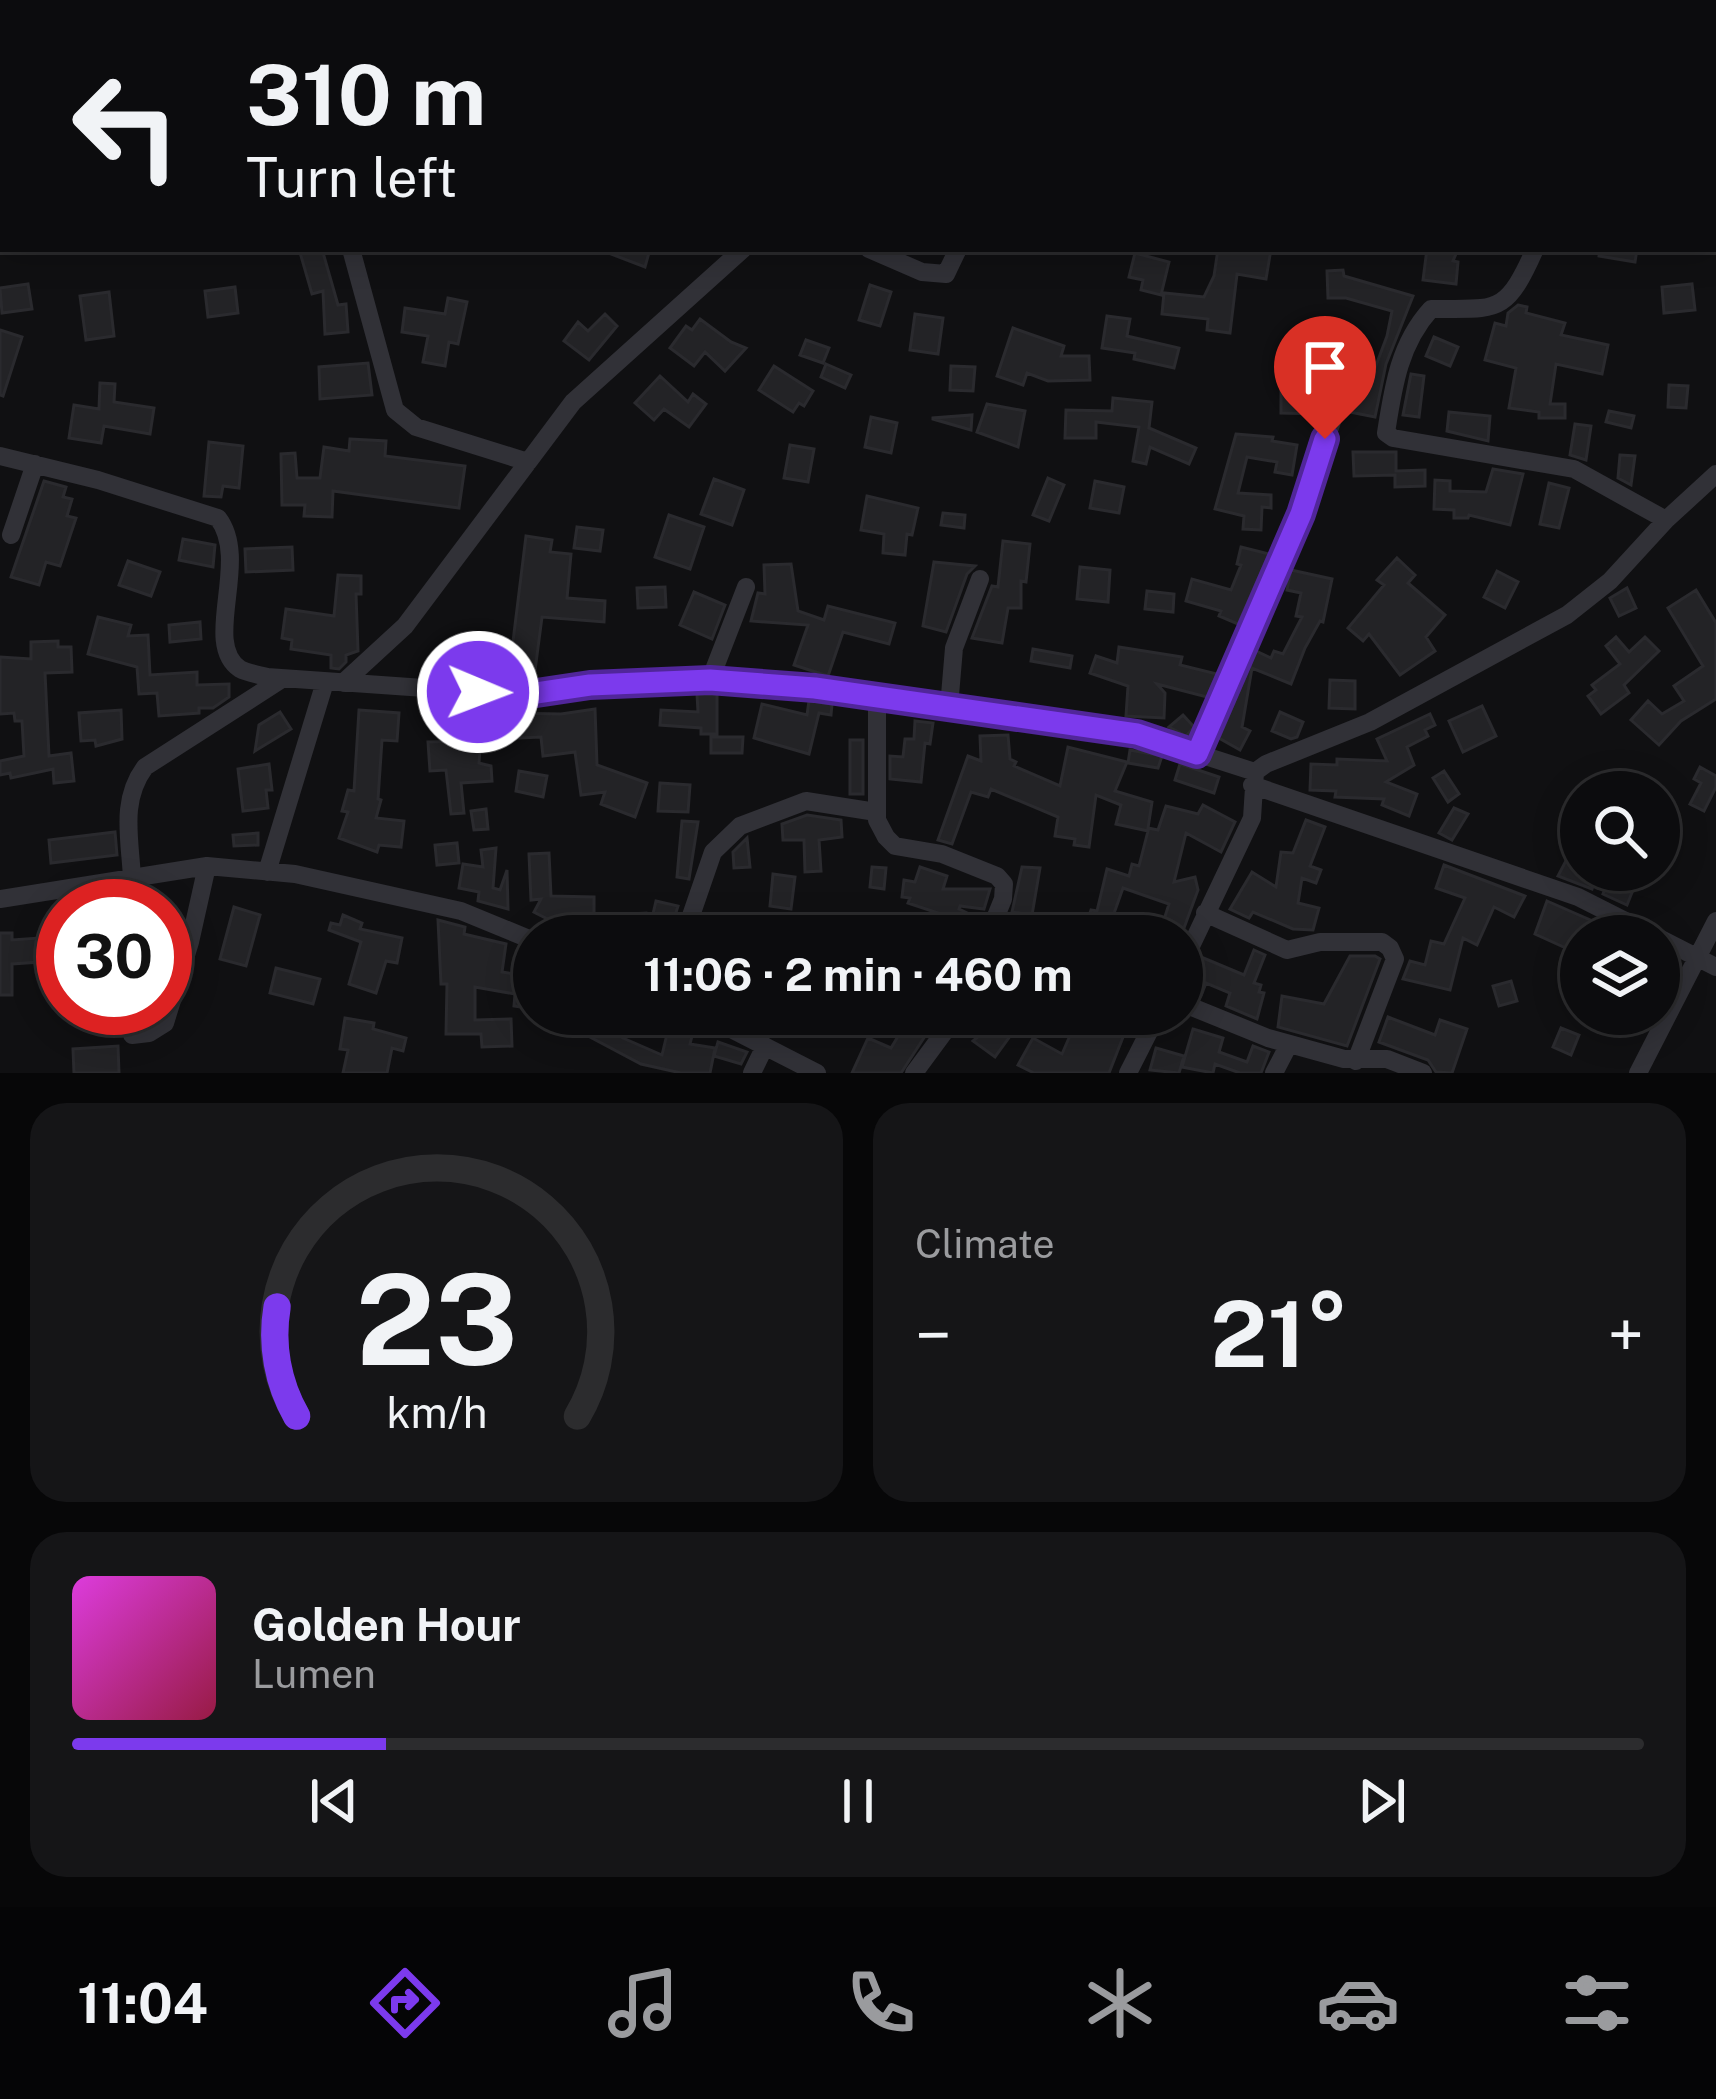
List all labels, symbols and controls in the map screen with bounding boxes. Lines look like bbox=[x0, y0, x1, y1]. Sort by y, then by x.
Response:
text: 310 m bbox=[246, 45, 486, 144]
icon: left bbox=[48, 48, 204, 204]
text: Turn left bbox=[246, 146, 457, 209]
pin bbox=[1274, 316, 1376, 439]
icon: arrive bbox=[1292, 334, 1358, 400]
position arrow bbox=[415, 629, 541, 755]
map controls bbox=[1560, 771, 1680, 1035]
button: search bbox=[1560, 771, 1680, 891]
speed limit sign: 30 bbox=[36, 879, 192, 1035]
button: layers bbox=[1560, 915, 1680, 1035]
text: 11:06 · 2 min · 460 m bbox=[643, 948, 1073, 1001]
text: Climate bbox=[915, 1221, 1055, 1267]
text: 23 bbox=[355, 1246, 518, 1393]
text: 21° bbox=[1210, 1281, 1349, 1387]
text: − bbox=[915, 1296, 952, 1374]
text: + bbox=[1607, 1296, 1644, 1374]
text: km/h bbox=[386, 1386, 487, 1437]
text: Golden Hour bbox=[252, 1598, 521, 1651]
text: Lumen bbox=[252, 1651, 376, 1697]
icon: previous bbox=[301, 1768, 367, 1834]
icon: pause bbox=[825, 1768, 891, 1834]
icon: next bbox=[1349, 1768, 1415, 1834]
icon: directions bbox=[363, 1961, 447, 2045]
icon: music bbox=[601, 1961, 685, 2045]
icon: phone bbox=[839, 1961, 923, 2045]
icon: climate bbox=[1078, 1961, 1162, 2045]
icon: car bbox=[1316, 1961, 1400, 2045]
icon: filters bbox=[1555, 1961, 1639, 2045]
text: 11:04 bbox=[77, 1972, 208, 2035]

